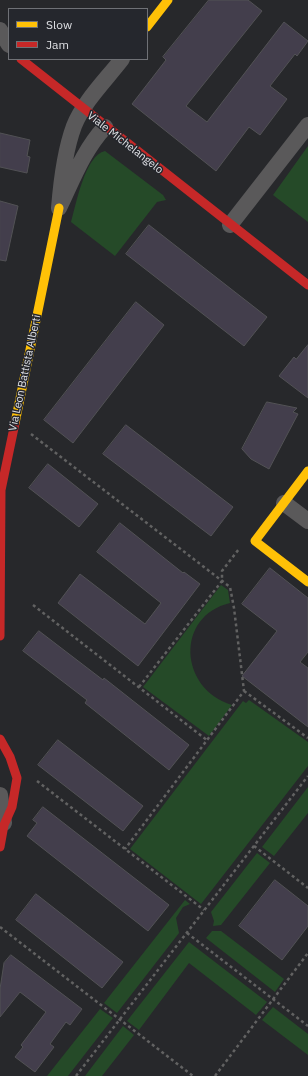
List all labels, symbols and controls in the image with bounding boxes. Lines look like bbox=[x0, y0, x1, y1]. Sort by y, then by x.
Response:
legend bbox=[8, 8, 148, 60]
text: Slow bbox=[46, 17, 72, 32]
text: Jam bbox=[46, 37, 69, 52]
street label: Viale Michelangelo bbox=[84, 109, 166, 177]
street label: Via Leon Battista Alberti bbox=[6, 314, 44, 432]

